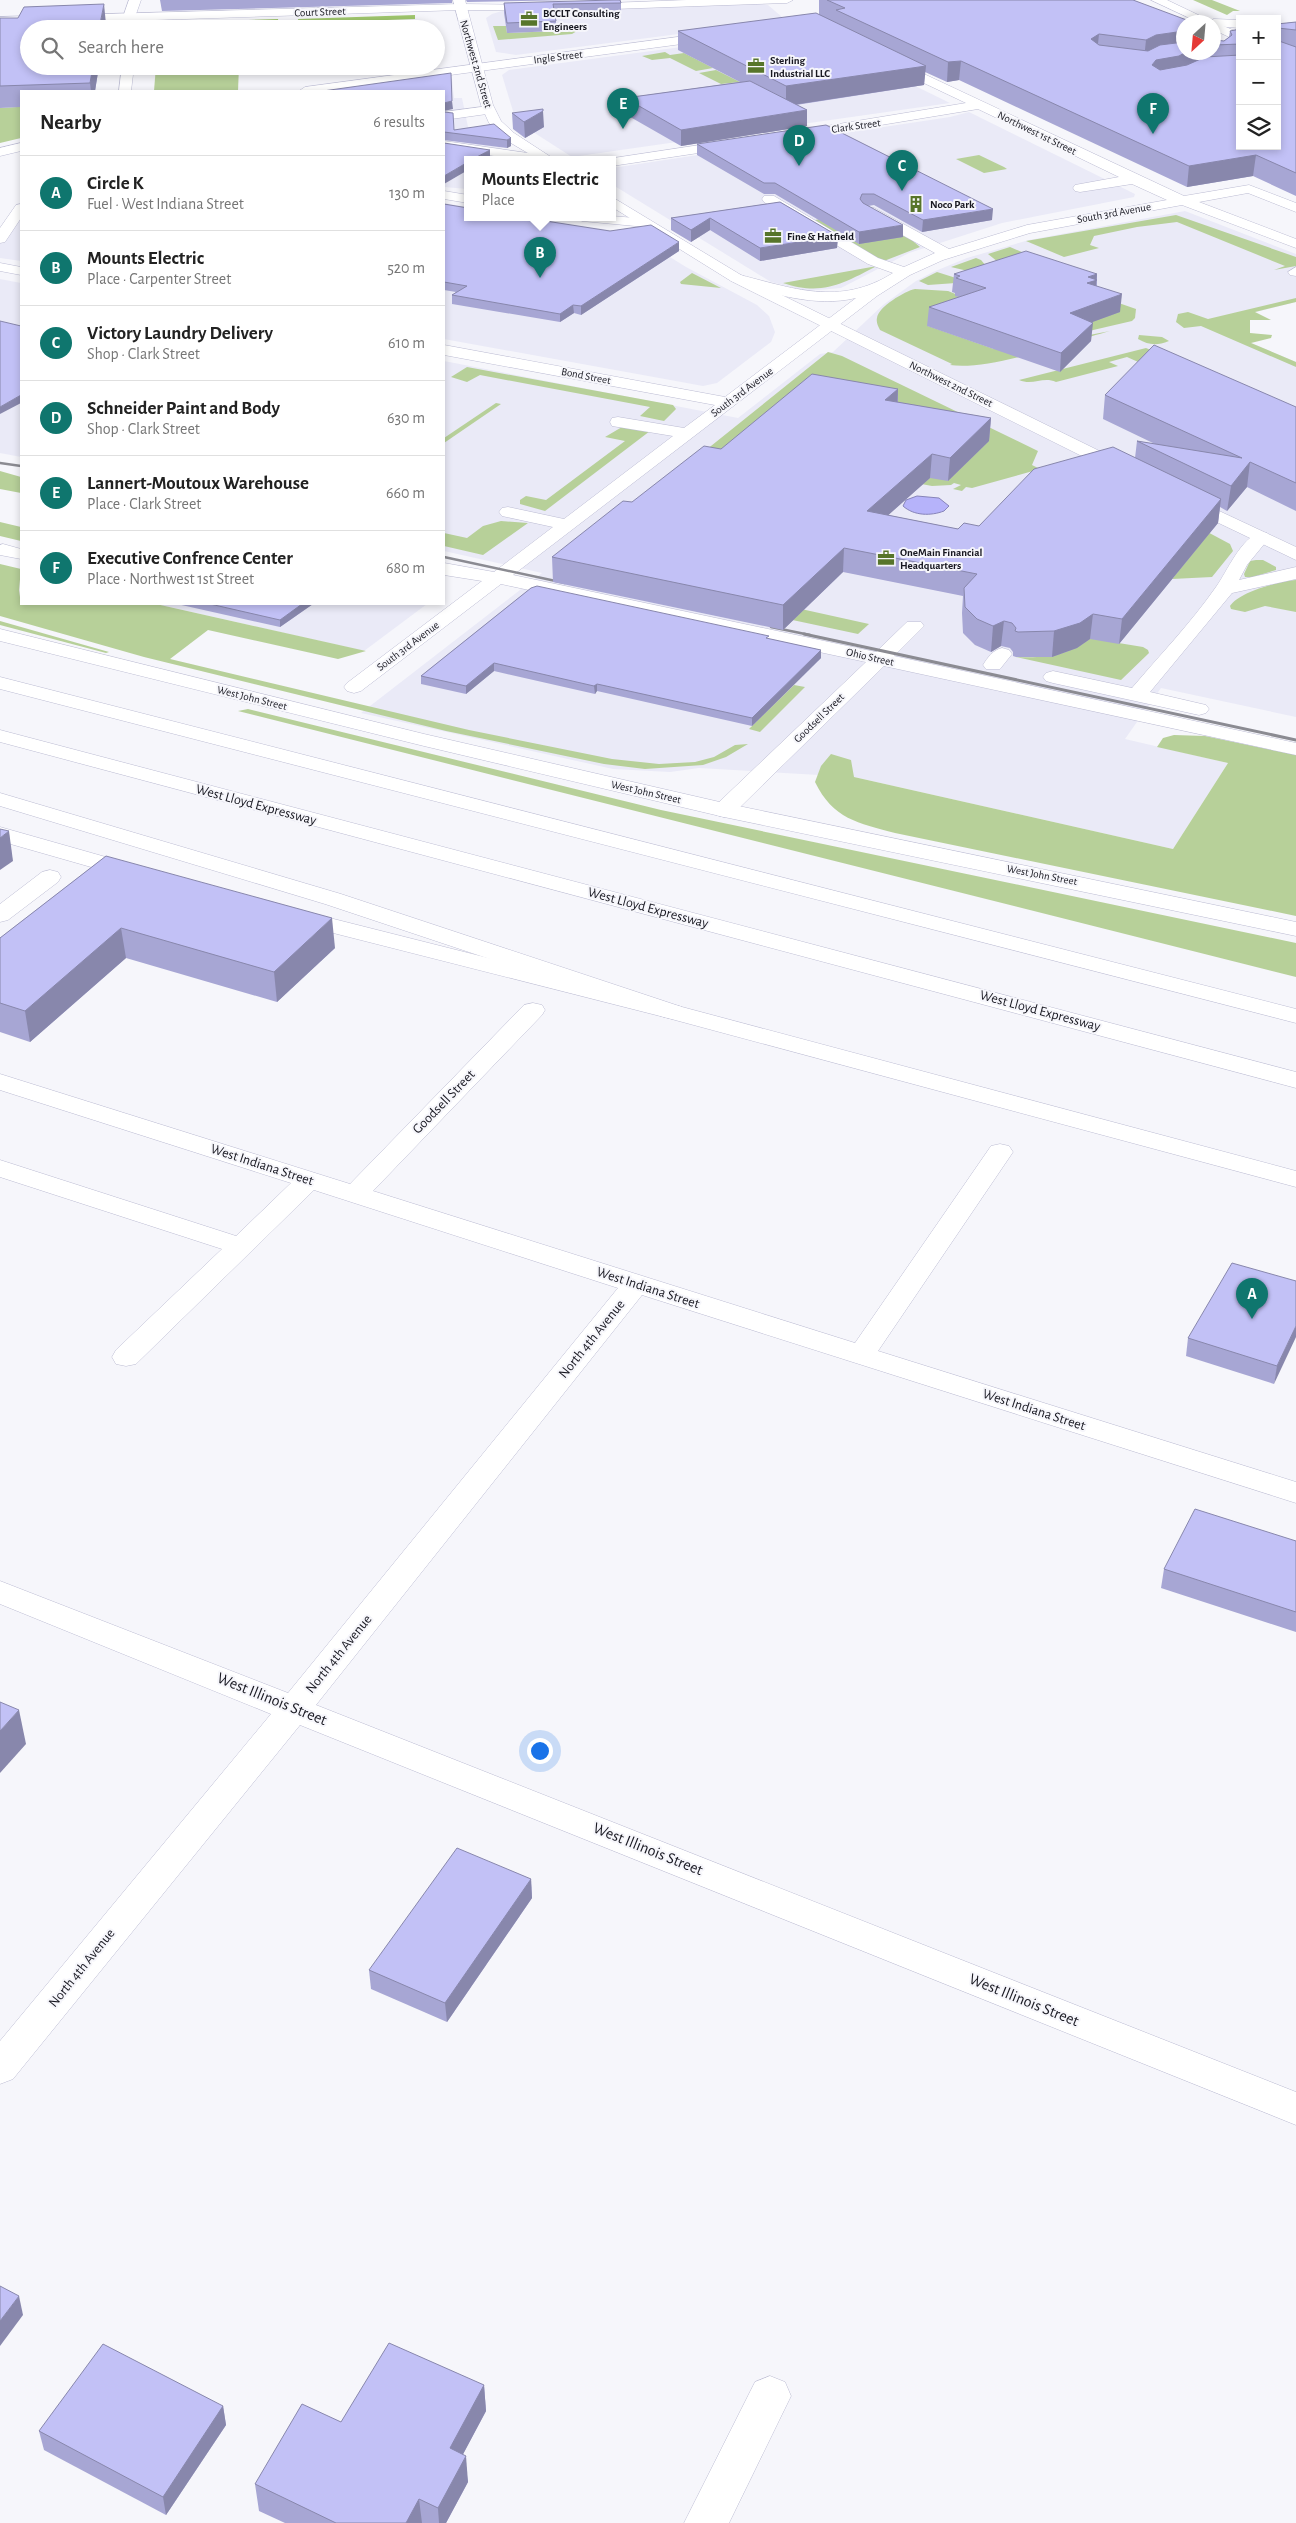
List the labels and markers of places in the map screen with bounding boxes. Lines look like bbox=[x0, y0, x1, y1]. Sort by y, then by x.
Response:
place label: BCCLT Consulting Engineers bbox=[543, 8, 620, 32]
office icon: BCCLT Consulting Engineers bbox=[519, 9, 539, 29]
place label: Sterling Industrial LLC bbox=[770, 55, 830, 79]
office icon: Sterling Industrial LLC bbox=[746, 56, 766, 76]
pin: E bbox=[607, 88, 639, 129]
pin: F bbox=[1137, 93, 1169, 134]
pin: D bbox=[783, 125, 815, 166]
pin: C bbox=[886, 150, 918, 191]
building icon: Noco Park bbox=[906, 194, 926, 214]
place label: Noco Park bbox=[930, 199, 975, 210]
office icon: Fine & Hatfield bbox=[763, 226, 783, 246]
place label: Fine & Hatfield bbox=[787, 231, 854, 242]
pin: B bbox=[524, 237, 556, 278]
place label: OneMain Financial Headquarters bbox=[900, 547, 982, 571]
office icon: OneMain Financial Headquarters bbox=[876, 548, 896, 568]
pin: A bbox=[1236, 1278, 1268, 1319]

